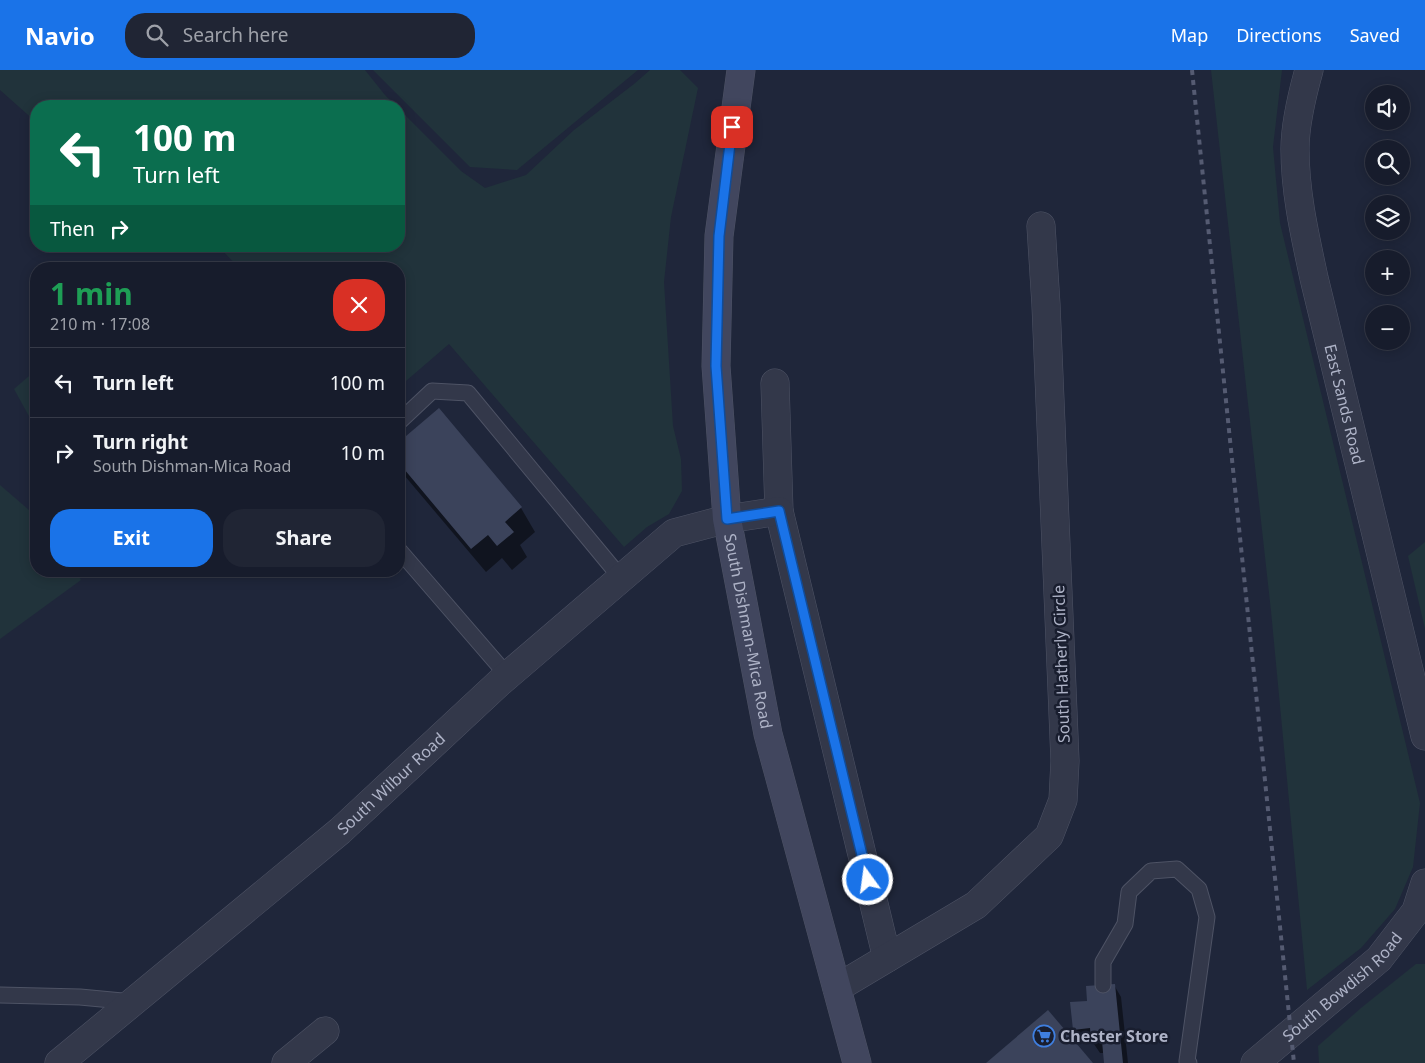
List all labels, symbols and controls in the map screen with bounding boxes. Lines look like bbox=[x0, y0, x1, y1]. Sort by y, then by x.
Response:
search box bbox=[125, 13, 475, 58]
text: Navio bbox=[25, 19, 95, 52]
icon: search bbox=[143, 21, 171, 49]
text: Search here bbox=[183, 22, 289, 48]
text: Map bbox=[1171, 23, 1208, 47]
text: Directions bbox=[1236, 23, 1322, 47]
text: Saved bbox=[1350, 23, 1400, 47]
map controls bbox=[1365, 85, 1410, 350]
button: sound bbox=[1365, 85, 1410, 130]
pin bbox=[711, 106, 753, 148]
icon: arrive bbox=[718, 113, 746, 141]
text: 100 m bbox=[133, 114, 236, 161]
icon: left bbox=[50, 120, 115, 185]
button: search bbox=[1365, 140, 1410, 185]
text: Turn left bbox=[133, 159, 220, 189]
button: layers bbox=[1365, 195, 1410, 240]
icon: right bbox=[105, 215, 133, 243]
text: Then bbox=[50, 216, 95, 242]
button: + bbox=[1365, 250, 1410, 295]
text: 1 min bbox=[50, 273, 133, 314]
button: close bbox=[333, 279, 385, 331]
button: − bbox=[1365, 305, 1410, 350]
text: 210 m · 17:08 bbox=[50, 313, 150, 335]
street label: East Sands Road bbox=[1319, 342, 1370, 467]
icon: left bbox=[50, 369, 78, 397]
text: Turn left bbox=[93, 370, 174, 396]
text: 100 m bbox=[330, 370, 385, 396]
text: Turn right bbox=[93, 429, 188, 455]
icon: right bbox=[50, 439, 78, 467]
text: 10 m bbox=[341, 440, 385, 466]
text: South Dishman-Mica Road bbox=[93, 455, 291, 477]
button: Exit bbox=[50, 509, 213, 567]
button: Share bbox=[223, 509, 385, 567]
street label: South Dishman-Mica Road bbox=[719, 532, 778, 731]
street label: South Hatherly Circle bbox=[1047, 585, 1075, 743]
street label: South Wilbur Road bbox=[332, 728, 450, 839]
position arrow bbox=[841, 853, 893, 905]
street label: South Bowdish Road bbox=[1278, 927, 1407, 1047]
supermarket icon: Chester Store bbox=[1032, 1024, 1056, 1048]
place label: Chester Store bbox=[1060, 1025, 1168, 1047]

